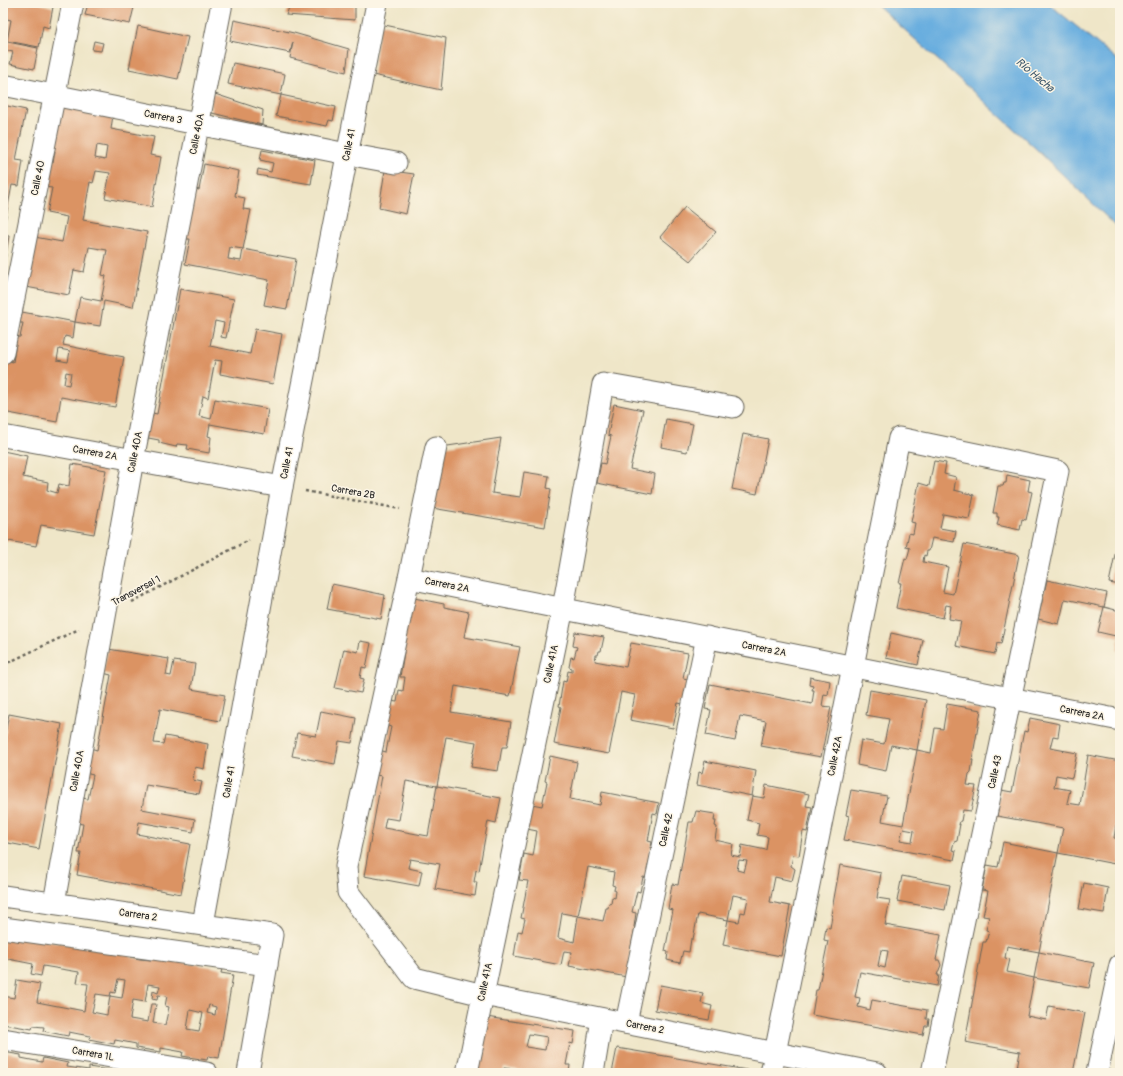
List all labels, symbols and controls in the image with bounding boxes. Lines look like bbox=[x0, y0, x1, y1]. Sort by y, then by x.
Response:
water label: Río Hacha bbox=[1013, 55, 1057, 95]
street label: Carrera 3 bbox=[143, 107, 184, 127]
street label: Calle 40A bbox=[187, 112, 207, 156]
street label: Calle 41 bbox=[340, 128, 358, 162]
street label: Calle 40 bbox=[29, 159, 47, 196]
street label: Calle 40A bbox=[125, 430, 145, 474]
street label: Carrera 2A bbox=[72, 443, 119, 463]
street label: Calle 41 bbox=[278, 446, 296, 480]
street label: Carrera 2B bbox=[330, 482, 376, 502]
street label: Transversal 1 bbox=[109, 573, 163, 609]
street label: Carrera 2A bbox=[424, 575, 471, 595]
street label: Carrera 2A bbox=[741, 639, 788, 659]
street label: Calle 41A bbox=[541, 643, 561, 684]
street label: Carrera 2A bbox=[1059, 703, 1106, 723]
street label: Calle 42A bbox=[825, 734, 845, 777]
street label: Calle 40A bbox=[67, 749, 87, 793]
street label: Calle 43 bbox=[986, 754, 1004, 790]
street label: Calle 41 bbox=[220, 765, 238, 799]
street label: Calle 42 bbox=[657, 812, 675, 848]
street label: Carrera 2 bbox=[118, 906, 158, 924]
street label: Calle 41A bbox=[475, 961, 495, 1002]
street label: Carrera 2 bbox=[625, 1017, 666, 1037]
street label: Carrera 1L bbox=[71, 1044, 115, 1064]

